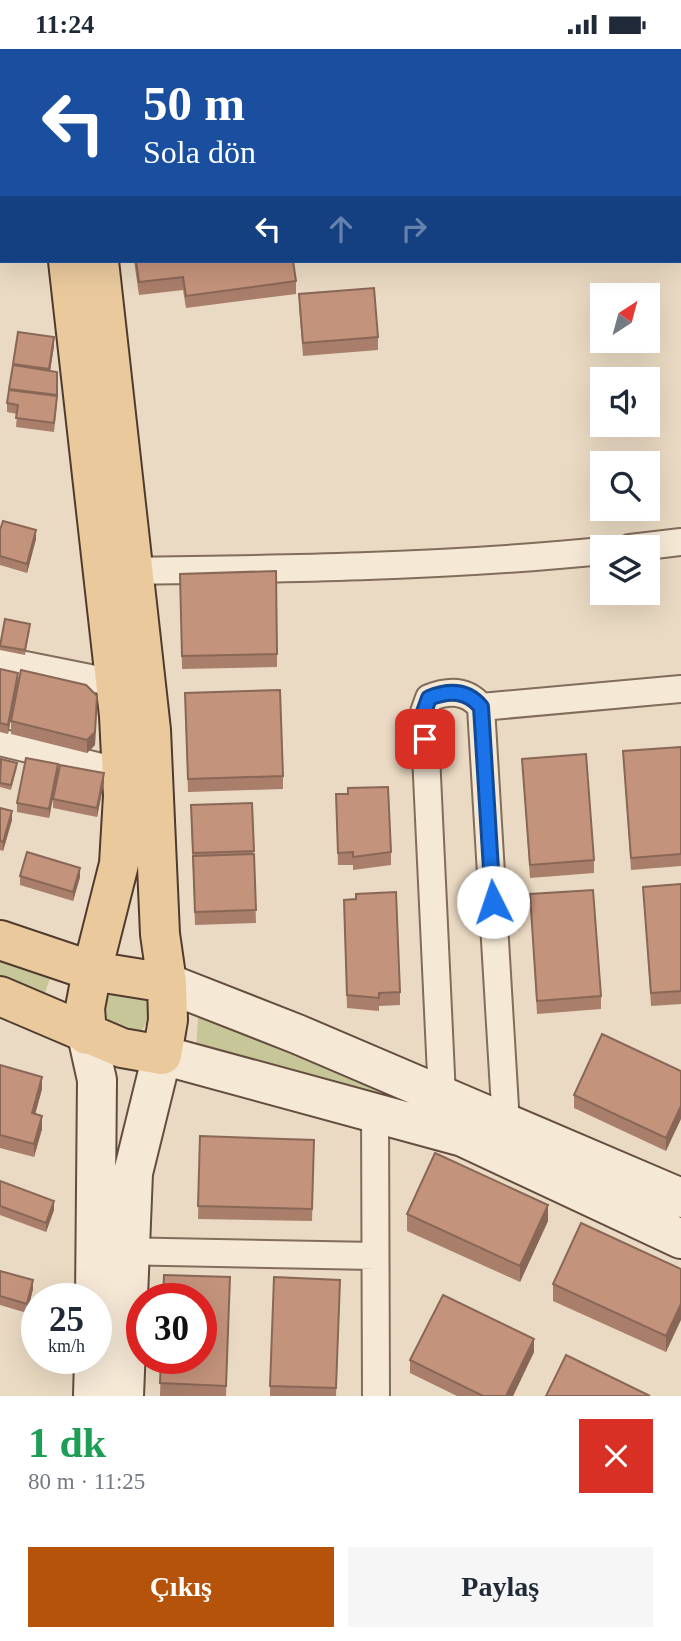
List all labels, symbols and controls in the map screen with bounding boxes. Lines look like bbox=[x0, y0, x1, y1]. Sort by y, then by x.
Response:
text: 11:24 bbox=[35, 10, 94, 39]
text: 50 m bbox=[143, 76, 245, 131]
icon: left bbox=[28, 77, 119, 168]
text: Sola dön bbox=[143, 134, 256, 170]
icon: left bbox=[249, 210, 287, 248]
icon: ahead bbox=[322, 210, 360, 248]
icon: right bbox=[395, 210, 433, 248]
north arrow bbox=[590, 283, 660, 353]
map controls bbox=[590, 283, 660, 605]
button: sound bbox=[590, 367, 660, 437]
button: search bbox=[590, 451, 660, 521]
button: layers bbox=[590, 535, 660, 605]
pin bbox=[395, 709, 455, 769]
icon: arrive bbox=[406, 720, 444, 758]
position arrow bbox=[456, 865, 530, 939]
speed limit sign: 30 bbox=[126, 1283, 217, 1374]
text: 25 bbox=[49, 1300, 84, 1339]
text: km/h bbox=[48, 1336, 85, 1356]
button: close bbox=[579, 1419, 653, 1493]
text: 1 dk bbox=[28, 1420, 106, 1466]
text: 80 m · 11:25 bbox=[28, 1469, 145, 1494]
button: Çıkış bbox=[28, 1547, 334, 1627]
button: Paylaş bbox=[348, 1547, 653, 1627]

